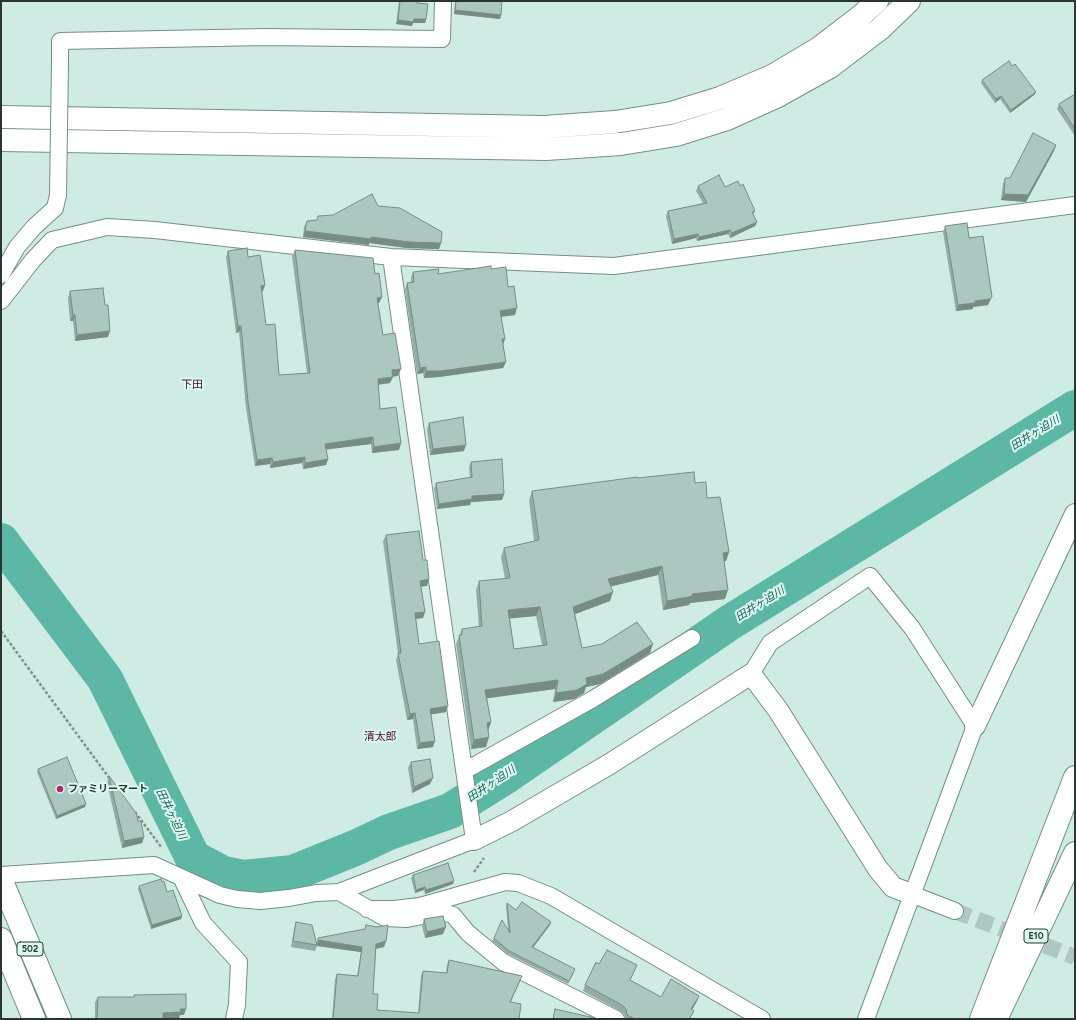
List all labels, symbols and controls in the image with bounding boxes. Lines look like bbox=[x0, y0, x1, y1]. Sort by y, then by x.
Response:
district label: 下田 bbox=[181, 378, 203, 392]
water label: 田井ヶ迫川 bbox=[1008, 413, 1062, 453]
water label: 田井ヶ迫川 bbox=[733, 584, 787, 624]
district label: 清太郎 bbox=[364, 730, 396, 744]
water label: 田井ヶ迫川 bbox=[465, 763, 517, 805]
place label: ファミリーマート bbox=[68, 783, 148, 795]
marker: ファミリーマート bbox=[55, 784, 65, 794]
water label: 田井ヶ迫川 bbox=[153, 786, 189, 842]
road number: E10 bbox=[1024, 929, 1048, 943]
road number: 502 bbox=[17, 942, 43, 956]

